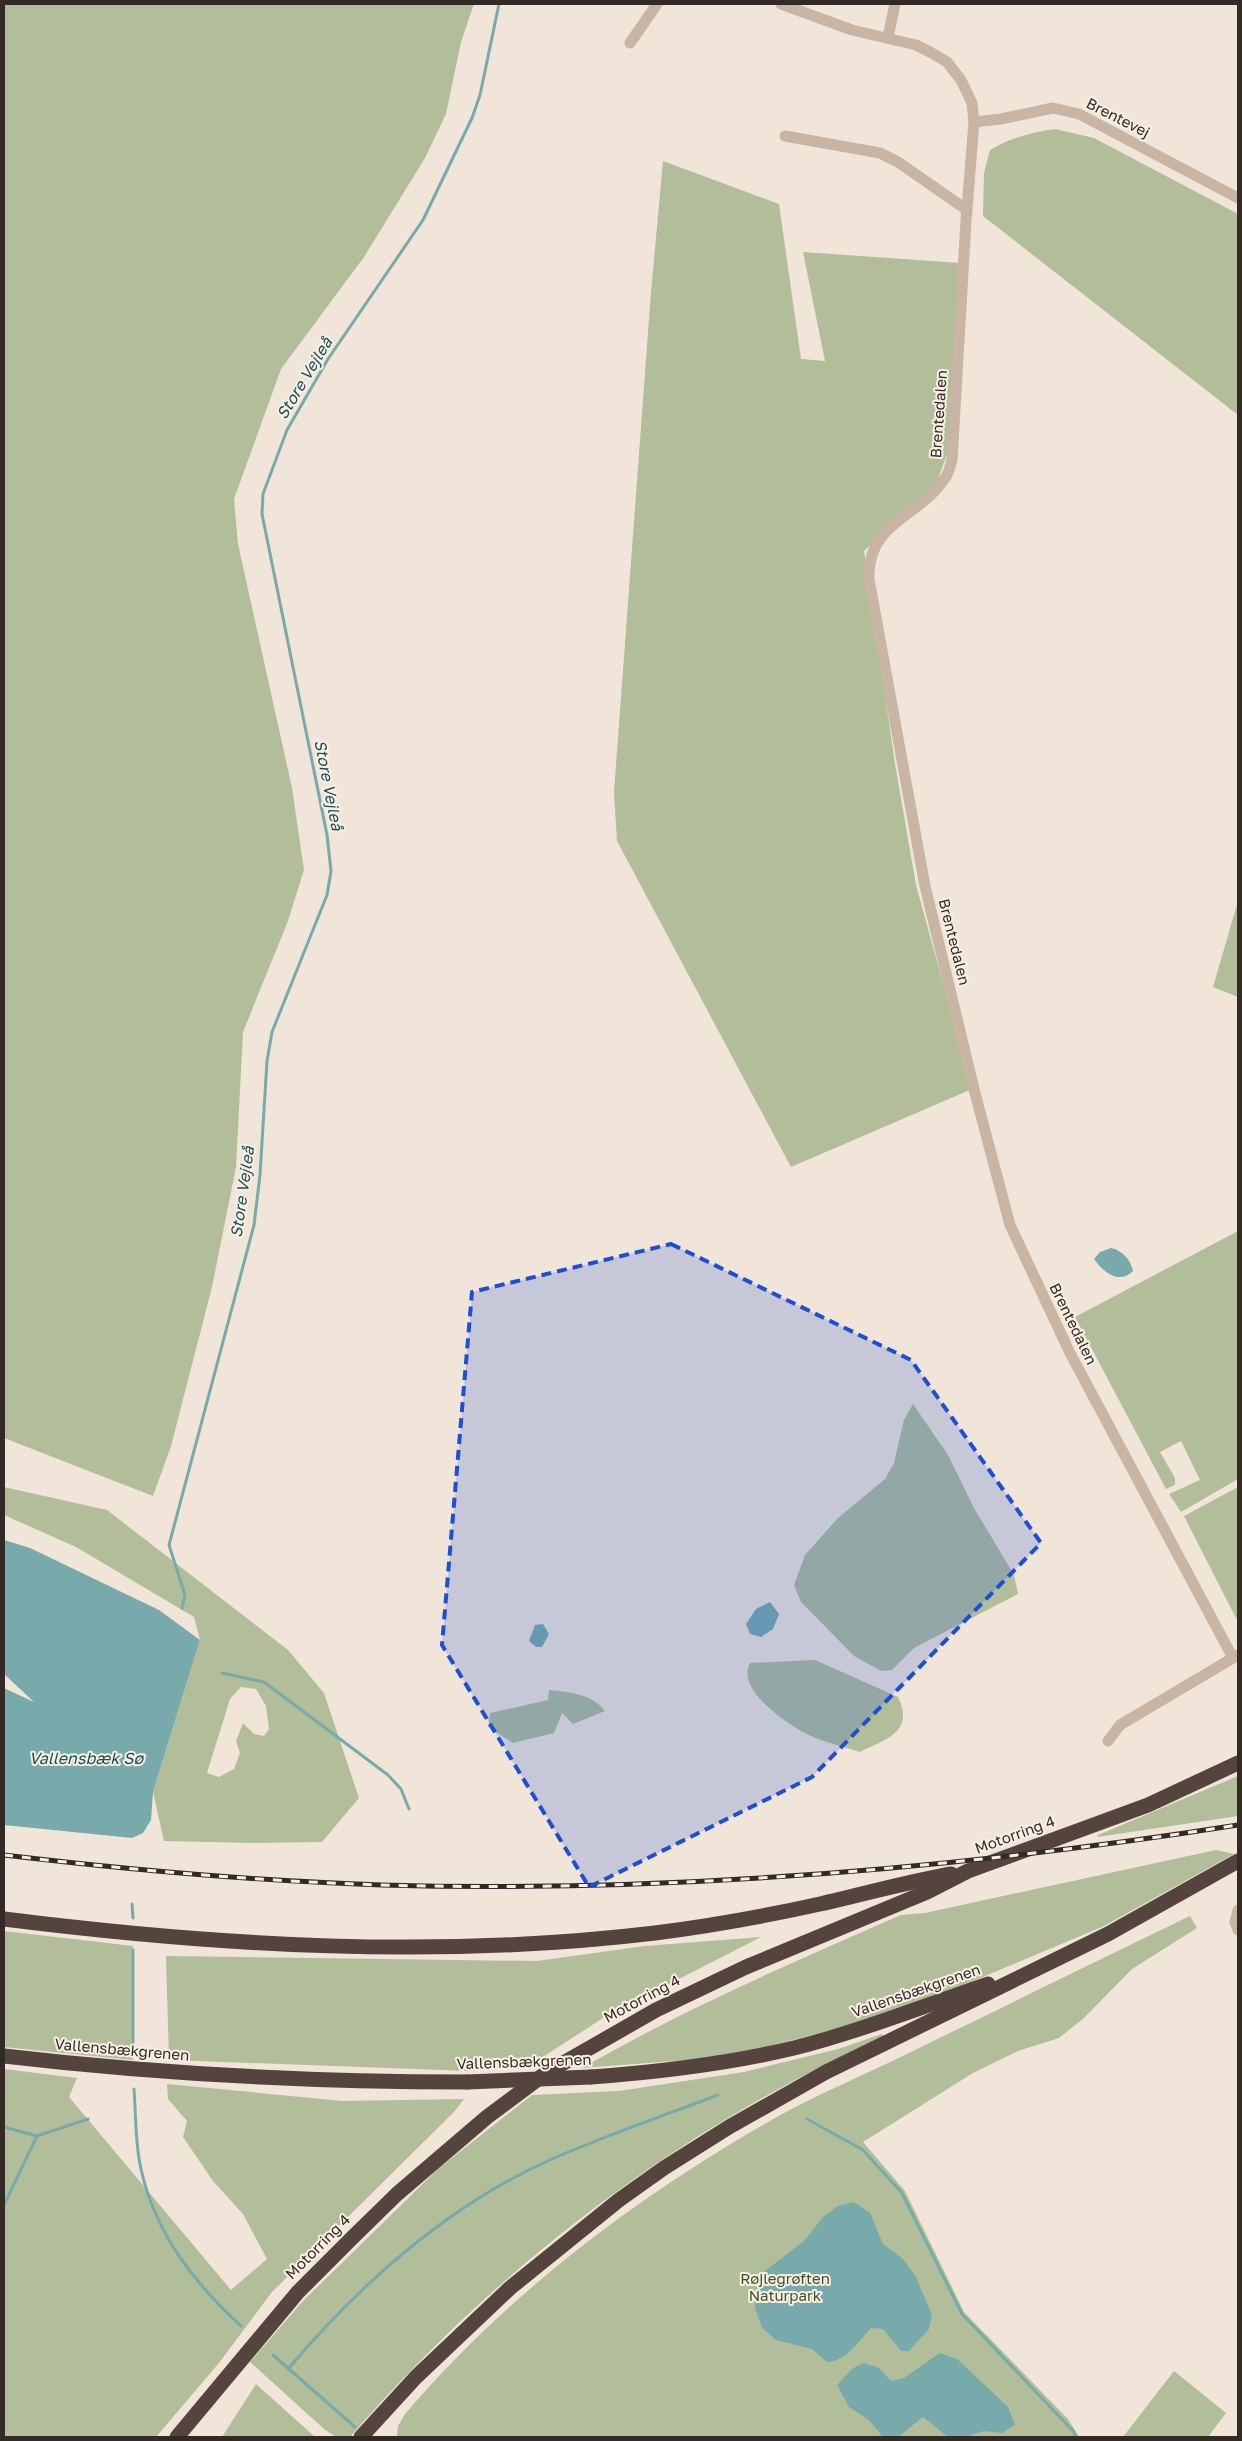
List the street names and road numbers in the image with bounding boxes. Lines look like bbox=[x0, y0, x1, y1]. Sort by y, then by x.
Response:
street label: Brentevej bbox=[1084, 93, 1153, 141]
street label: Brentedalen bbox=[926, 369, 950, 459]
street label: Brentedalen bbox=[936, 897, 974, 987]
street label: Brentedalen bbox=[1046, 1280, 1101, 1367]
street label: Motorring 4 bbox=[972, 1811, 1057, 1857]
street label: Vallensbækgrenen bbox=[849, 1960, 983, 2021]
street label: Motorring 4 bbox=[600, 1970, 683, 2026]
street label: Vallensbækgrenen bbox=[54, 2034, 190, 2064]
street label: Vallensbækgrenen bbox=[456, 2050, 592, 2072]
street label: Motorring 4 bbox=[281, 2210, 353, 2282]

